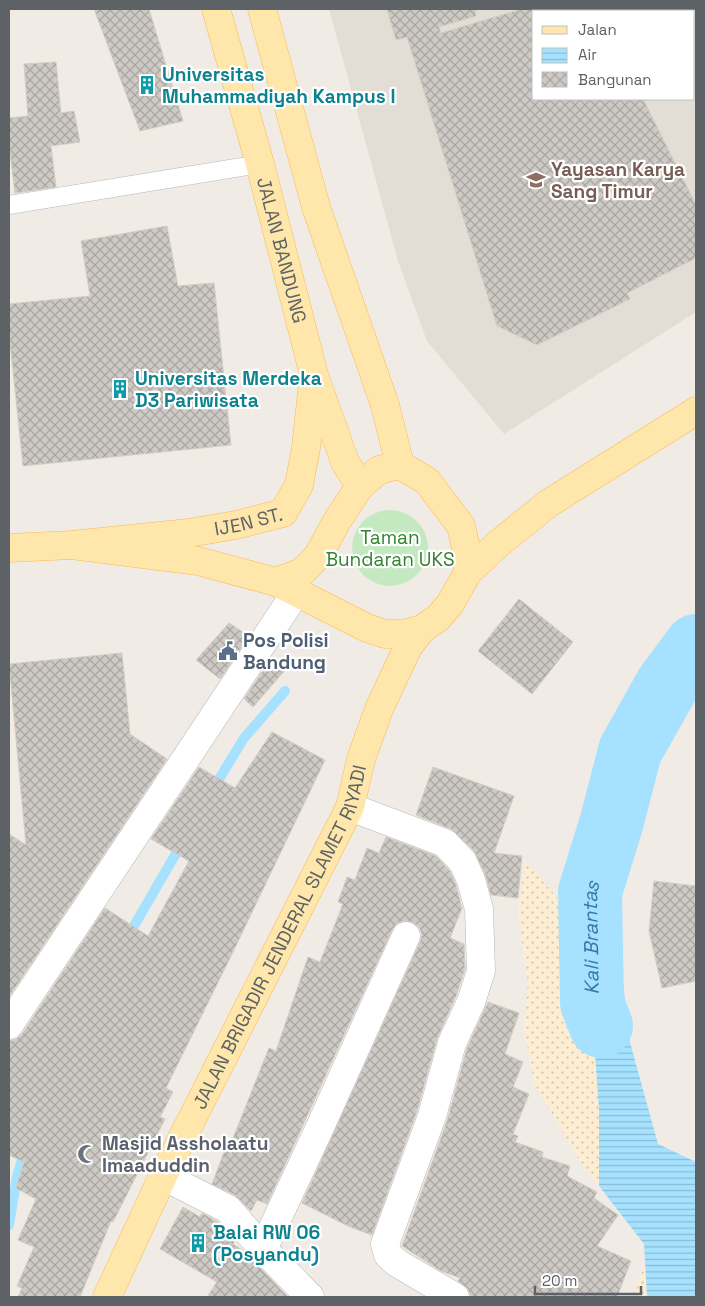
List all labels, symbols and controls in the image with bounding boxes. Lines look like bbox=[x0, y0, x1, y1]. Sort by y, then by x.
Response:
legend bbox=[532, 10, 695, 100]
text: Jalan bbox=[578, 20, 617, 39]
text: Air bbox=[578, 45, 597, 64]
place label: Universitas Muhammadiyah Kampus I bbox=[162, 62, 396, 109]
text: Bangunan bbox=[578, 70, 652, 89]
building icon: Universitas Muhammadiyah Kampus I bbox=[136, 74, 158, 96]
place label: Yayasan Karya Sang Timur bbox=[551, 157, 685, 204]
school or university icon: Yayasan Karya Sang Timur bbox=[525, 169, 547, 191]
street label: JALAN BANDUNG bbox=[251, 174, 313, 326]
place label: Universitas Merdeka D3 Pariwisata bbox=[135, 366, 322, 413]
building icon: Universitas Merdeka D3 Pariwisata bbox=[109, 378, 131, 400]
street label: IJEN ST. bbox=[212, 501, 285, 541]
park label: Taman Bundaran UKS bbox=[325, 525, 455, 572]
place label: Pos Polisi Bandung bbox=[243, 628, 329, 675]
public building icon: Pos Polisi Bandung bbox=[217, 640, 239, 662]
street label: JALAN BRIGADIR JENDERAL SLAMET RIYADI bbox=[187, 762, 372, 1113]
water label: Kali Brantas bbox=[577, 876, 606, 995]
place label: Masjid Assholaatu Imaaduddin bbox=[102, 1131, 268, 1178]
mosque icon: Masjid Assholaatu Imaaduddin bbox=[76, 1143, 98, 1165]
place label: Balai RW 06 (Posyandu) bbox=[213, 1220, 320, 1267]
building icon: Balai RW 06 (Posyandu) bbox=[187, 1232, 209, 1254]
scale bar bbox=[535, 1264, 641, 1296]
text: 20 m bbox=[542, 1271, 577, 1290]

